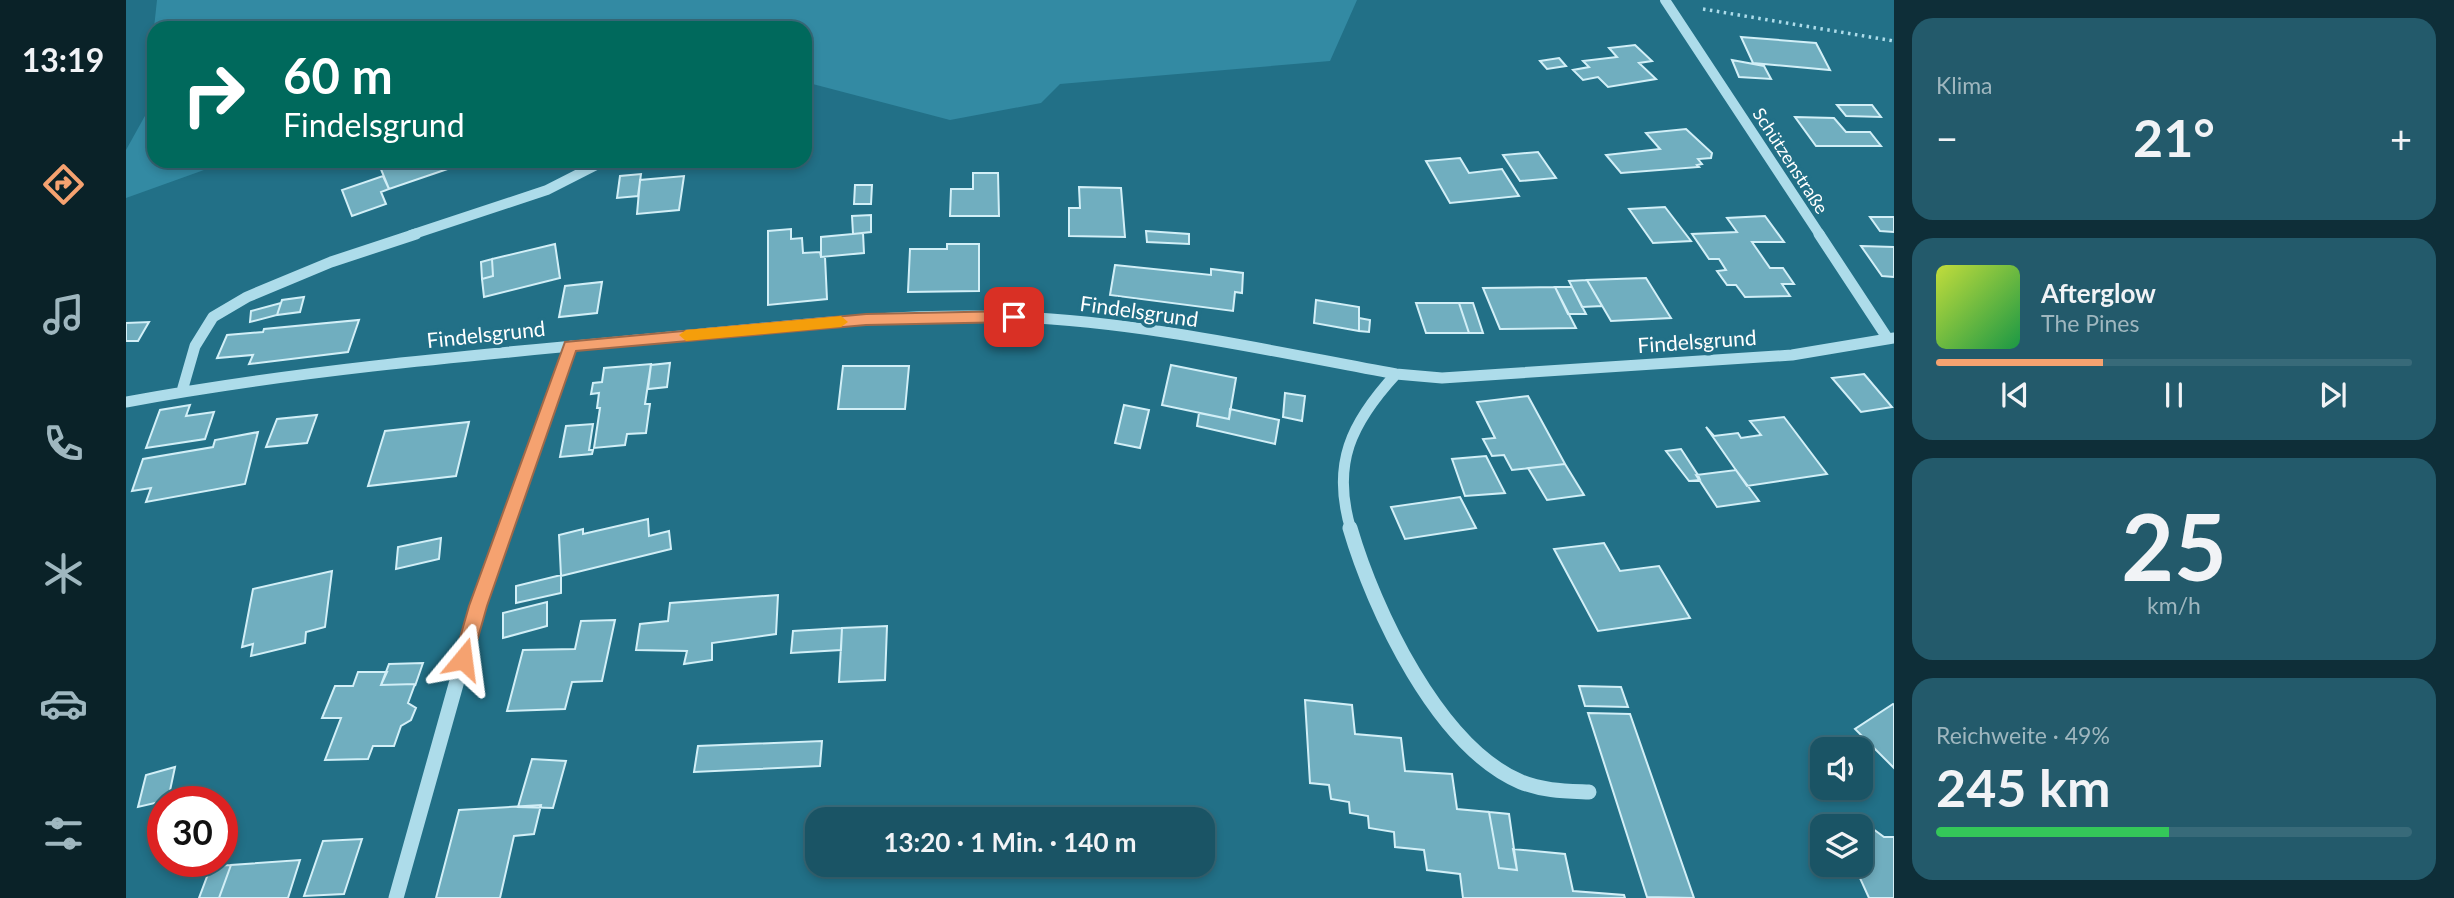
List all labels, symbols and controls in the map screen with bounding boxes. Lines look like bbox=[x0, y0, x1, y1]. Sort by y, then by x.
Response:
text: 13:19 bbox=[22, 40, 104, 79]
text: 60 m bbox=[283, 46, 393, 104]
icon: right bbox=[168, 49, 259, 140]
text: Klima bbox=[1936, 71, 1993, 99]
street label: Schützenstraße bbox=[1748, 103, 1833, 218]
text: Findelsgrund bbox=[283, 105, 465, 144]
text: 21° bbox=[2133, 106, 2215, 168]
text: − bbox=[1936, 115, 1958, 161]
text: + bbox=[2390, 115, 2412, 161]
icon: directions bbox=[39, 160, 88, 209]
text: Afterglow bbox=[2041, 277, 2156, 309]
pin bbox=[984, 287, 1044, 347]
icon: music bbox=[39, 290, 88, 339]
street label: Findelsgrund bbox=[1078, 290, 1200, 331]
icon: arrive bbox=[995, 298, 1033, 336]
text: The Pines bbox=[2041, 309, 2139, 337]
street label: Findelsgrund bbox=[425, 315, 546, 352]
street label: Findelsgrund bbox=[1637, 324, 1757, 357]
icon: previous bbox=[1996, 376, 2034, 414]
icon: pause bbox=[2155, 376, 2193, 414]
icon: next bbox=[2314, 376, 2352, 414]
icon: phone bbox=[39, 419, 88, 468]
text: 25 bbox=[2121, 491, 2227, 600]
icon: climate bbox=[39, 549, 88, 598]
text: km/h bbox=[2147, 591, 2201, 619]
position arrow bbox=[426, 622, 500, 696]
icon: car bbox=[39, 679, 88, 728]
text: Reichweite · 49% bbox=[1936, 721, 2110, 749]
map controls bbox=[1810, 737, 1873, 877]
button: sound bbox=[1810, 737, 1873, 800]
text: 245 km bbox=[1936, 756, 2110, 818]
speed limit sign: 30 bbox=[147, 786, 238, 877]
icon: filters bbox=[39, 809, 88, 858]
button: layers bbox=[1810, 814, 1873, 877]
text: 13:20 · 1 Min. · 140 m bbox=[883, 826, 1137, 858]

